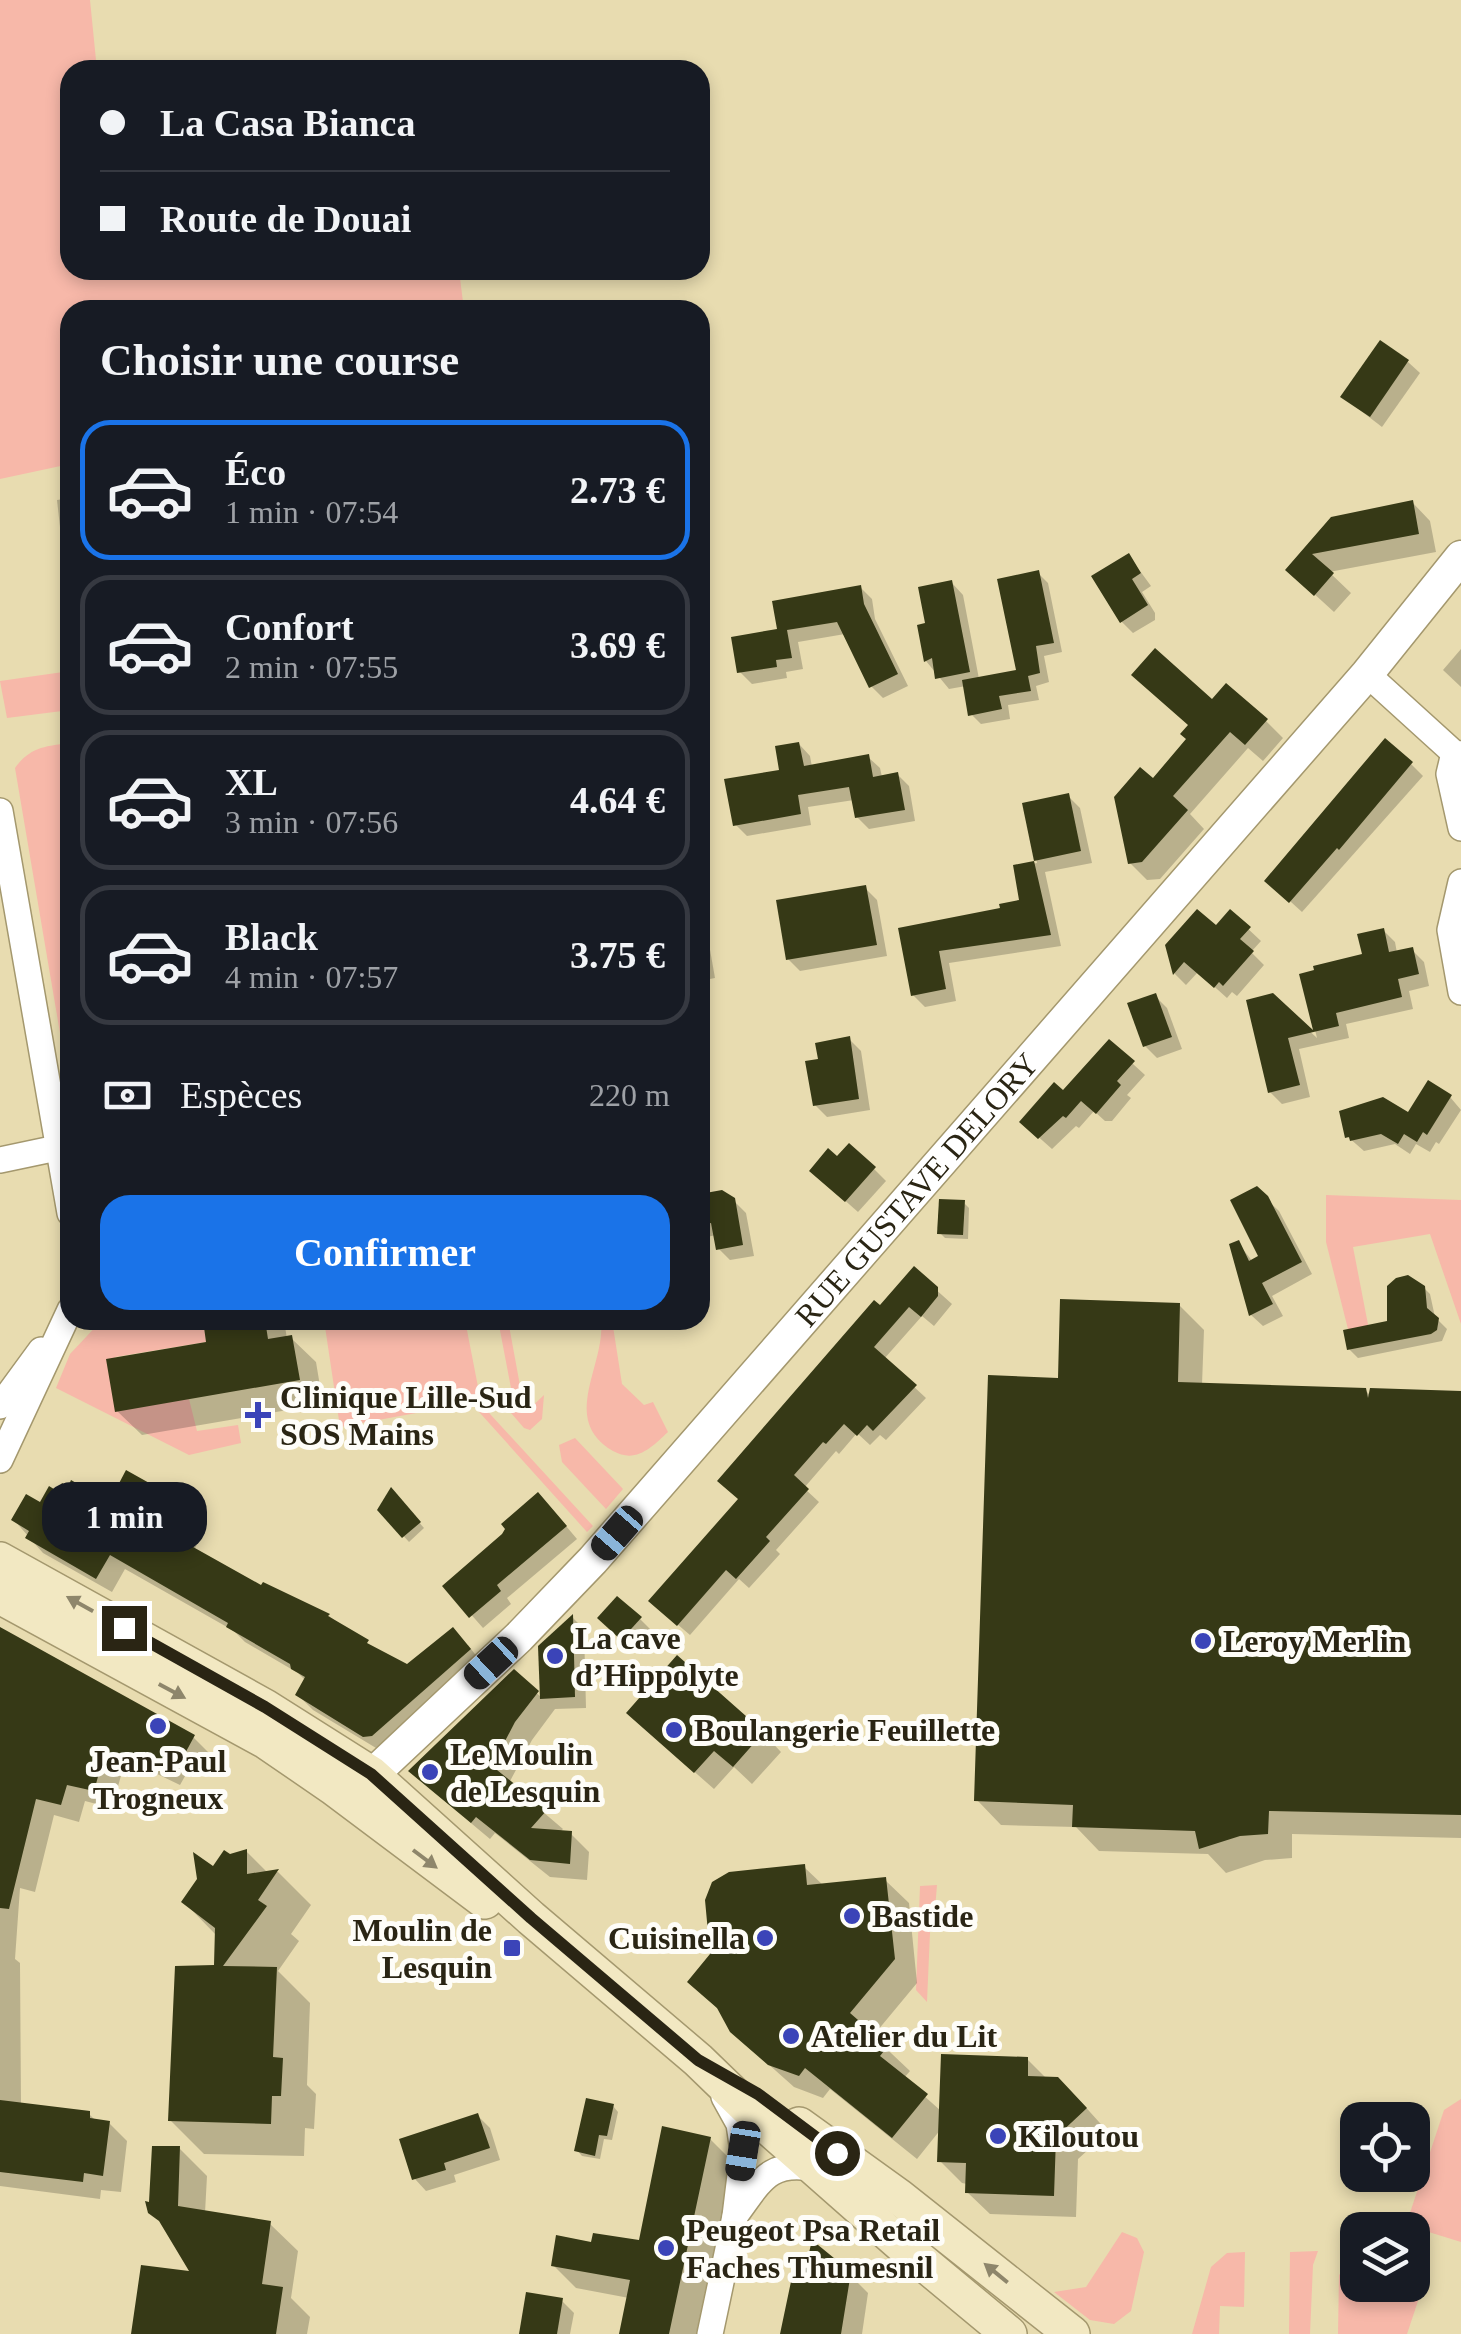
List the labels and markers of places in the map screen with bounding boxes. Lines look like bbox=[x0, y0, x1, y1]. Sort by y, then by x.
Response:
place label: Clinique Lille-Sud SOS Mains bbox=[280, 1379, 532, 1452]
marker: Clinique Lille-Sud SOS Mains bbox=[245, 1402, 271, 1428]
place label: La cave d’Hippolyte bbox=[575, 1620, 739, 1693]
place label: Leroy Merlin bbox=[1223, 1623, 1407, 1659]
marker: Leroy Merlin bbox=[1192, 1630, 1214, 1652]
marker: La cave d’Hippolyte bbox=[544, 1645, 566, 1667]
place label: Boulangerie Feuillette bbox=[694, 1712, 995, 1748]
marker: Jean-Paul Trogneux bbox=[147, 1715, 169, 1737]
marker: Boulangerie Feuillette bbox=[663, 1719, 685, 1741]
place label: Le Moulin de Lesquin bbox=[450, 1736, 600, 1809]
place label: Jean-Paul Trogneux bbox=[90, 1743, 227, 1816]
marker: Le Moulin de Lesquin bbox=[419, 1761, 441, 1783]
place label: Bastide bbox=[872, 1898, 973, 1934]
marker: Bastide bbox=[841, 1905, 863, 1927]
place label: Moulin de Lesquin bbox=[352, 1912, 492, 1985]
place label: Cuisinella bbox=[608, 1920, 745, 1956]
marker: Cuisinella bbox=[754, 1927, 776, 1949]
marker: Moulin de Lesquin bbox=[501, 1937, 523, 1959]
place label: Atelier du Lit bbox=[811, 2018, 997, 2054]
marker: Atelier du Lit bbox=[780, 2025, 802, 2047]
place label: Kiloutou bbox=[1018, 2118, 1139, 2154]
marker: Kiloutou bbox=[987, 2125, 1009, 2147]
place label: Peugeot Psa Retail Faches Thumesnil bbox=[686, 2212, 940, 2285]
marker: Peugeot Psa Retail Faches Thumesnil bbox=[655, 2237, 677, 2259]

